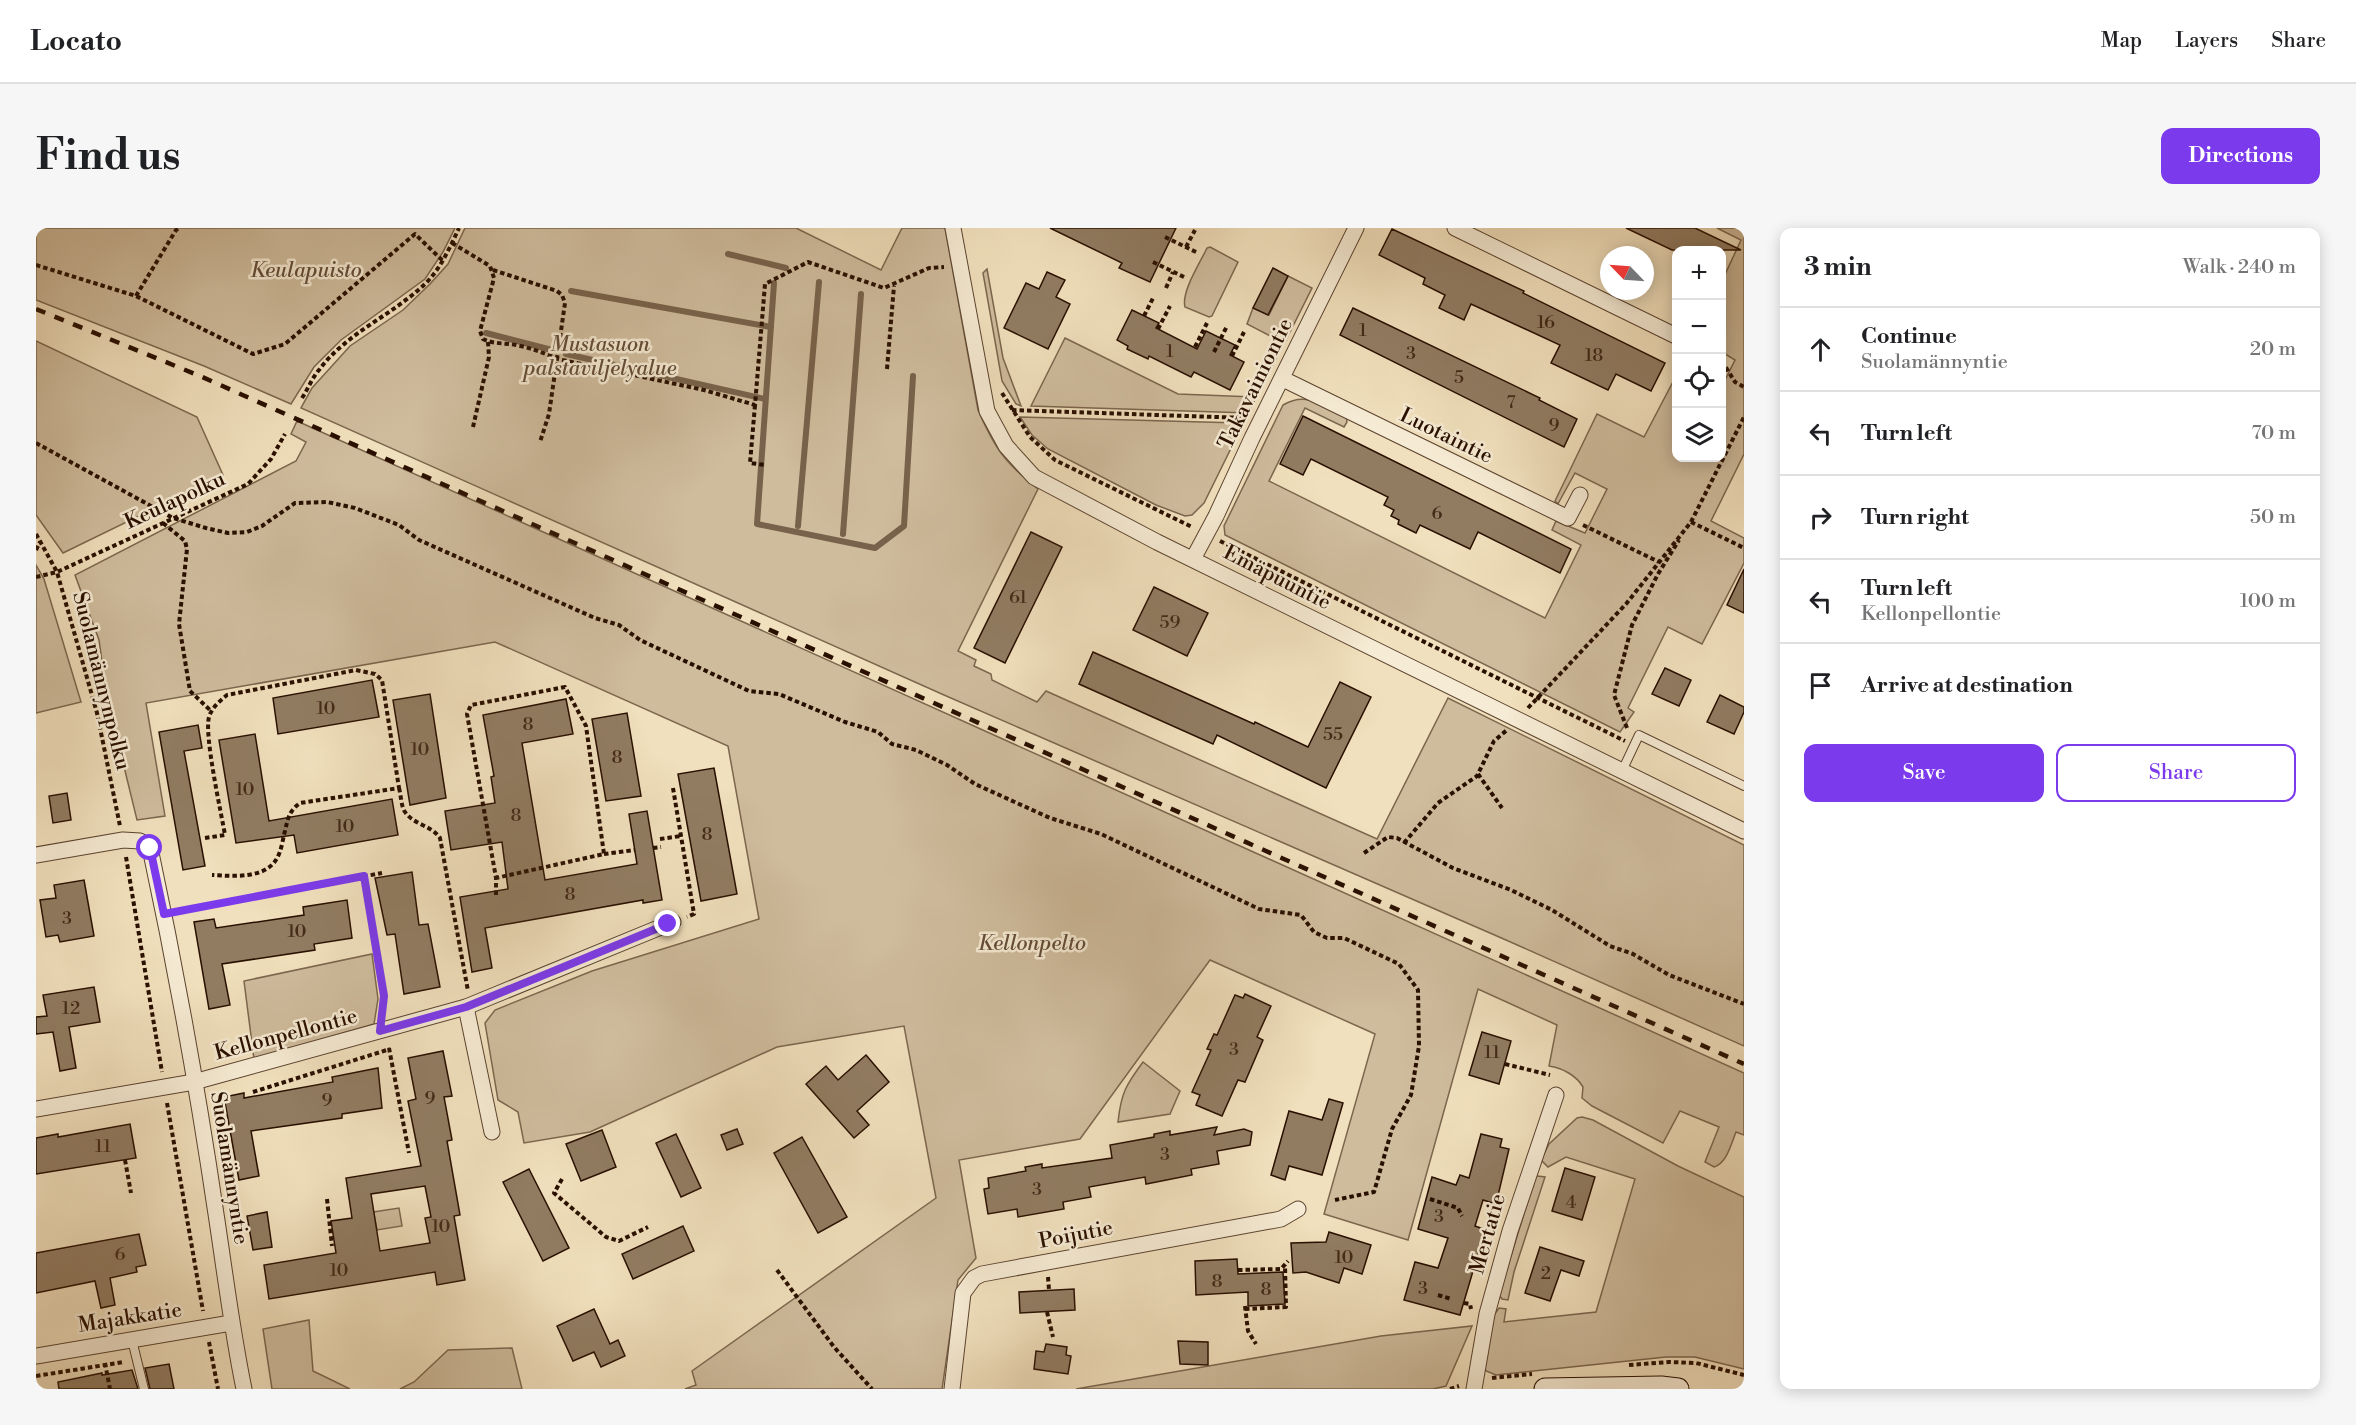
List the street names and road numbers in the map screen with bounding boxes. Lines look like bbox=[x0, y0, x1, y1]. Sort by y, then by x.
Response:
street label: Takavainiontie bbox=[1213, 314, 1299, 454]
street label: Luotaintie bbox=[1395, 402, 1497, 470]
street label: Keulapolku bbox=[120, 466, 230, 536]
street label: Emäpuuntie bbox=[1219, 540, 1335, 616]
street label: Suolamännynpolku bbox=[66, 589, 136, 773]
street label: Kellonpellontie bbox=[212, 1003, 360, 1067]
street label: Suolamännyntie bbox=[204, 1090, 254, 1246]
street label: Mertatie bbox=[1464, 1191, 1512, 1277]
street label: Poijutie bbox=[1037, 1215, 1115, 1255]
street label: Majakkatie bbox=[76, 1297, 184, 1339]

